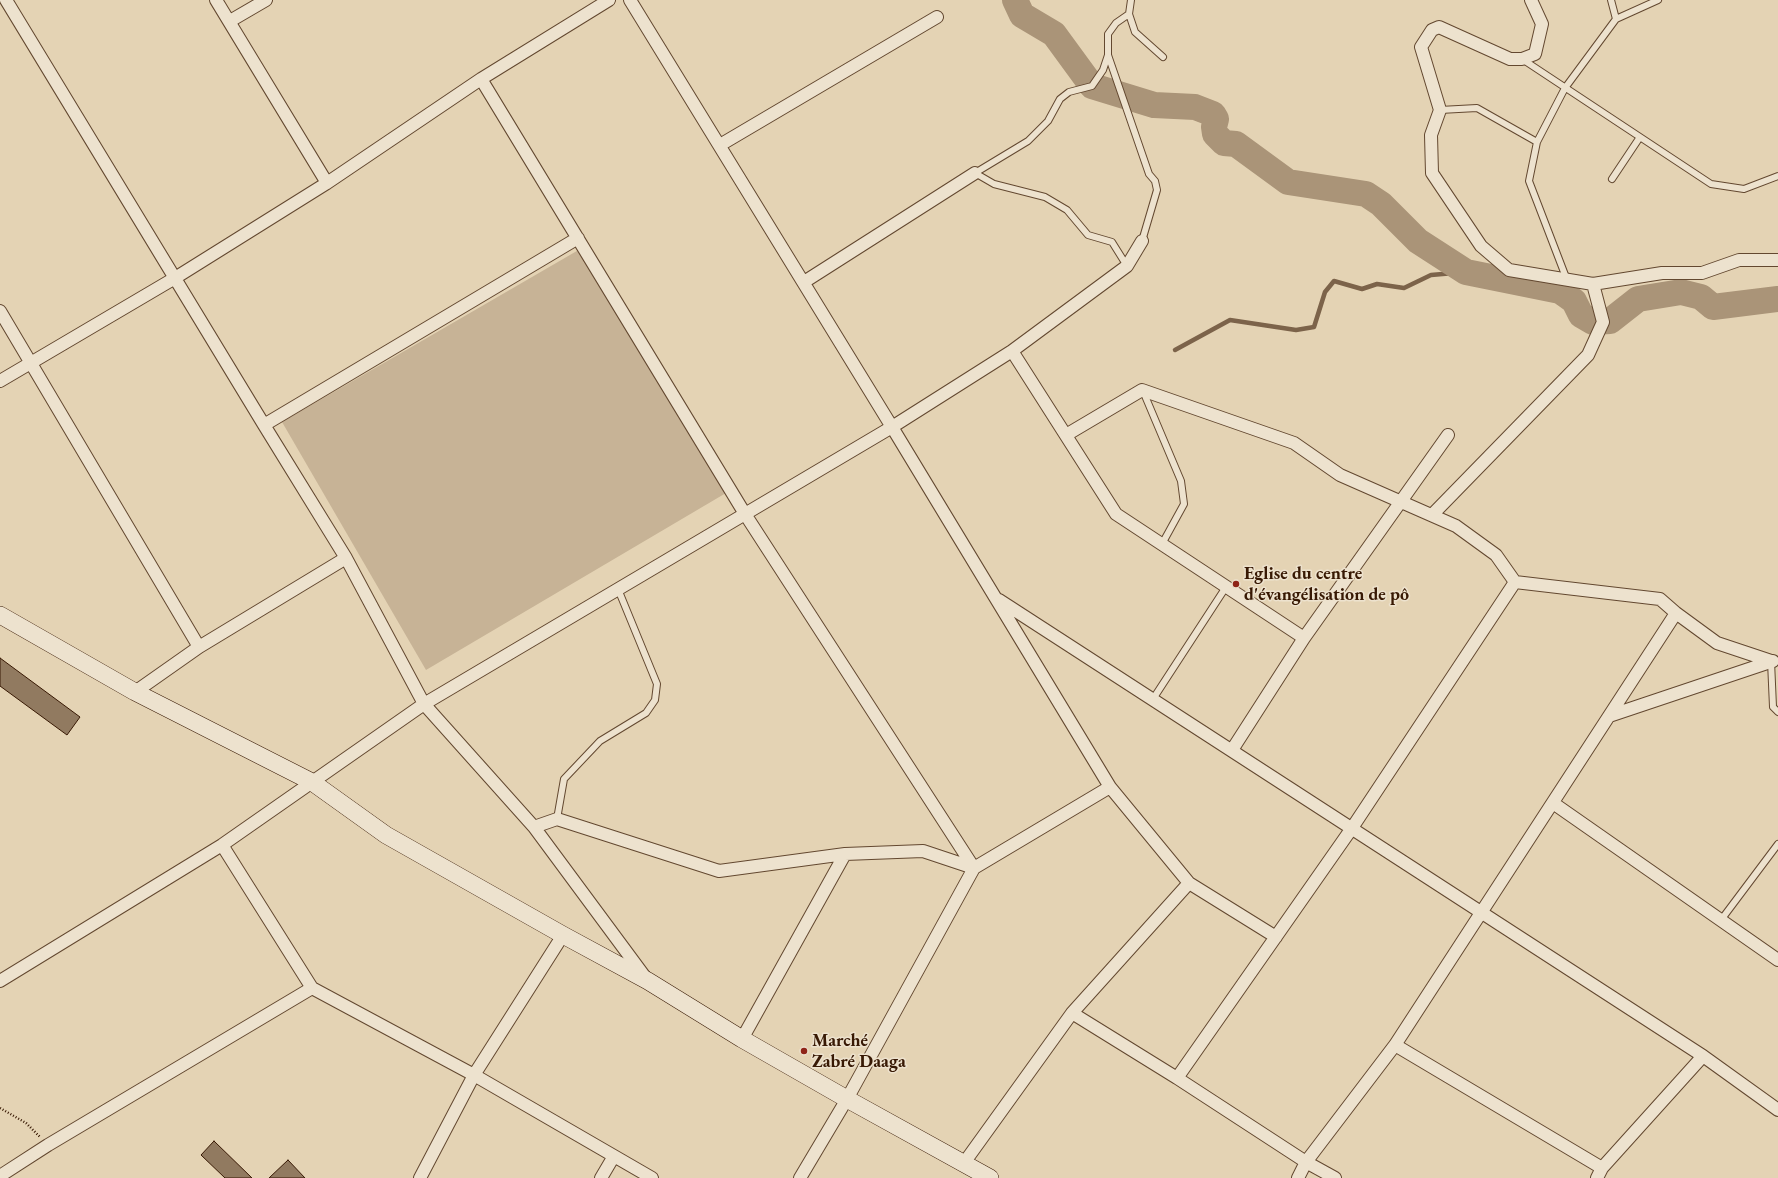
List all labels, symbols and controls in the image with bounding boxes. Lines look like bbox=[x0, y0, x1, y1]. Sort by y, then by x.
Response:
place label: Eglise du centre d'évangélisation de pô bbox=[1244, 563, 1409, 606]
marker: Eglise du centre d'évangélisation de pô bbox=[1231, 579, 1241, 589]
place label: Marché Zabré Daaga bbox=[812, 1030, 906, 1072]
marker: Marché Zabré Daaga bbox=[799, 1046, 809, 1056]

